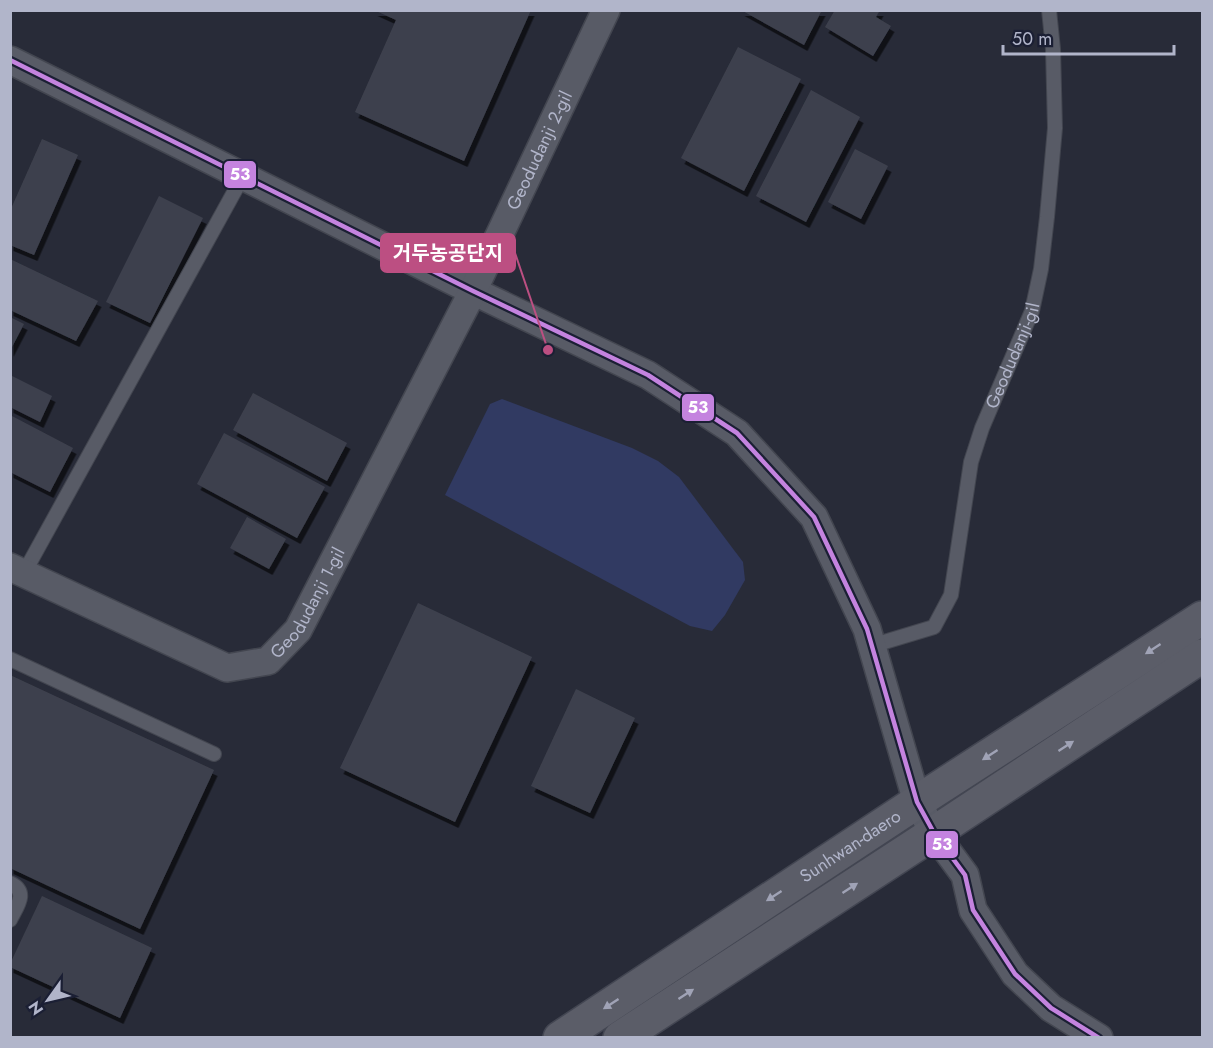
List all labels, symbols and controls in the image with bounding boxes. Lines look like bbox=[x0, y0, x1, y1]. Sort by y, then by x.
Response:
scale bar bbox=[1003, 18, 1174, 56]
text: 50 m bbox=[1012, 26, 1052, 52]
street label: Geodudanji 2-gil bbox=[500, 87, 579, 214]
line badge: 53 bbox=[223, 160, 257, 189]
text: 53 bbox=[230, 163, 250, 186]
callout: 거두농공단지 bbox=[381, 234, 515, 272]
text: 거두농공단지 bbox=[393, 239, 503, 268]
street label: Geodudanji-gil bbox=[979, 300, 1046, 413]
line badge: 53 bbox=[681, 393, 715, 422]
text: 53 bbox=[688, 396, 708, 419]
street label: Geodudanji 1-gil bbox=[264, 543, 351, 665]
one-way arrow bbox=[1145, 644, 1162, 655]
one-way arrow bbox=[1057, 741, 1074, 752]
one-way arrow bbox=[982, 749, 998, 761]
street label: Sunhwan-daero bbox=[795, 803, 906, 889]
line badge: 53 bbox=[925, 830, 959, 859]
text: 53 bbox=[932, 833, 952, 856]
one-way arrow bbox=[842, 883, 858, 894]
one-way arrow bbox=[765, 891, 782, 902]
north arrow bbox=[18, 970, 78, 1030]
one-way arrow bbox=[678, 988, 694, 1000]
text: N bbox=[23, 996, 49, 1020]
one-way arrow bbox=[603, 998, 619, 1009]

